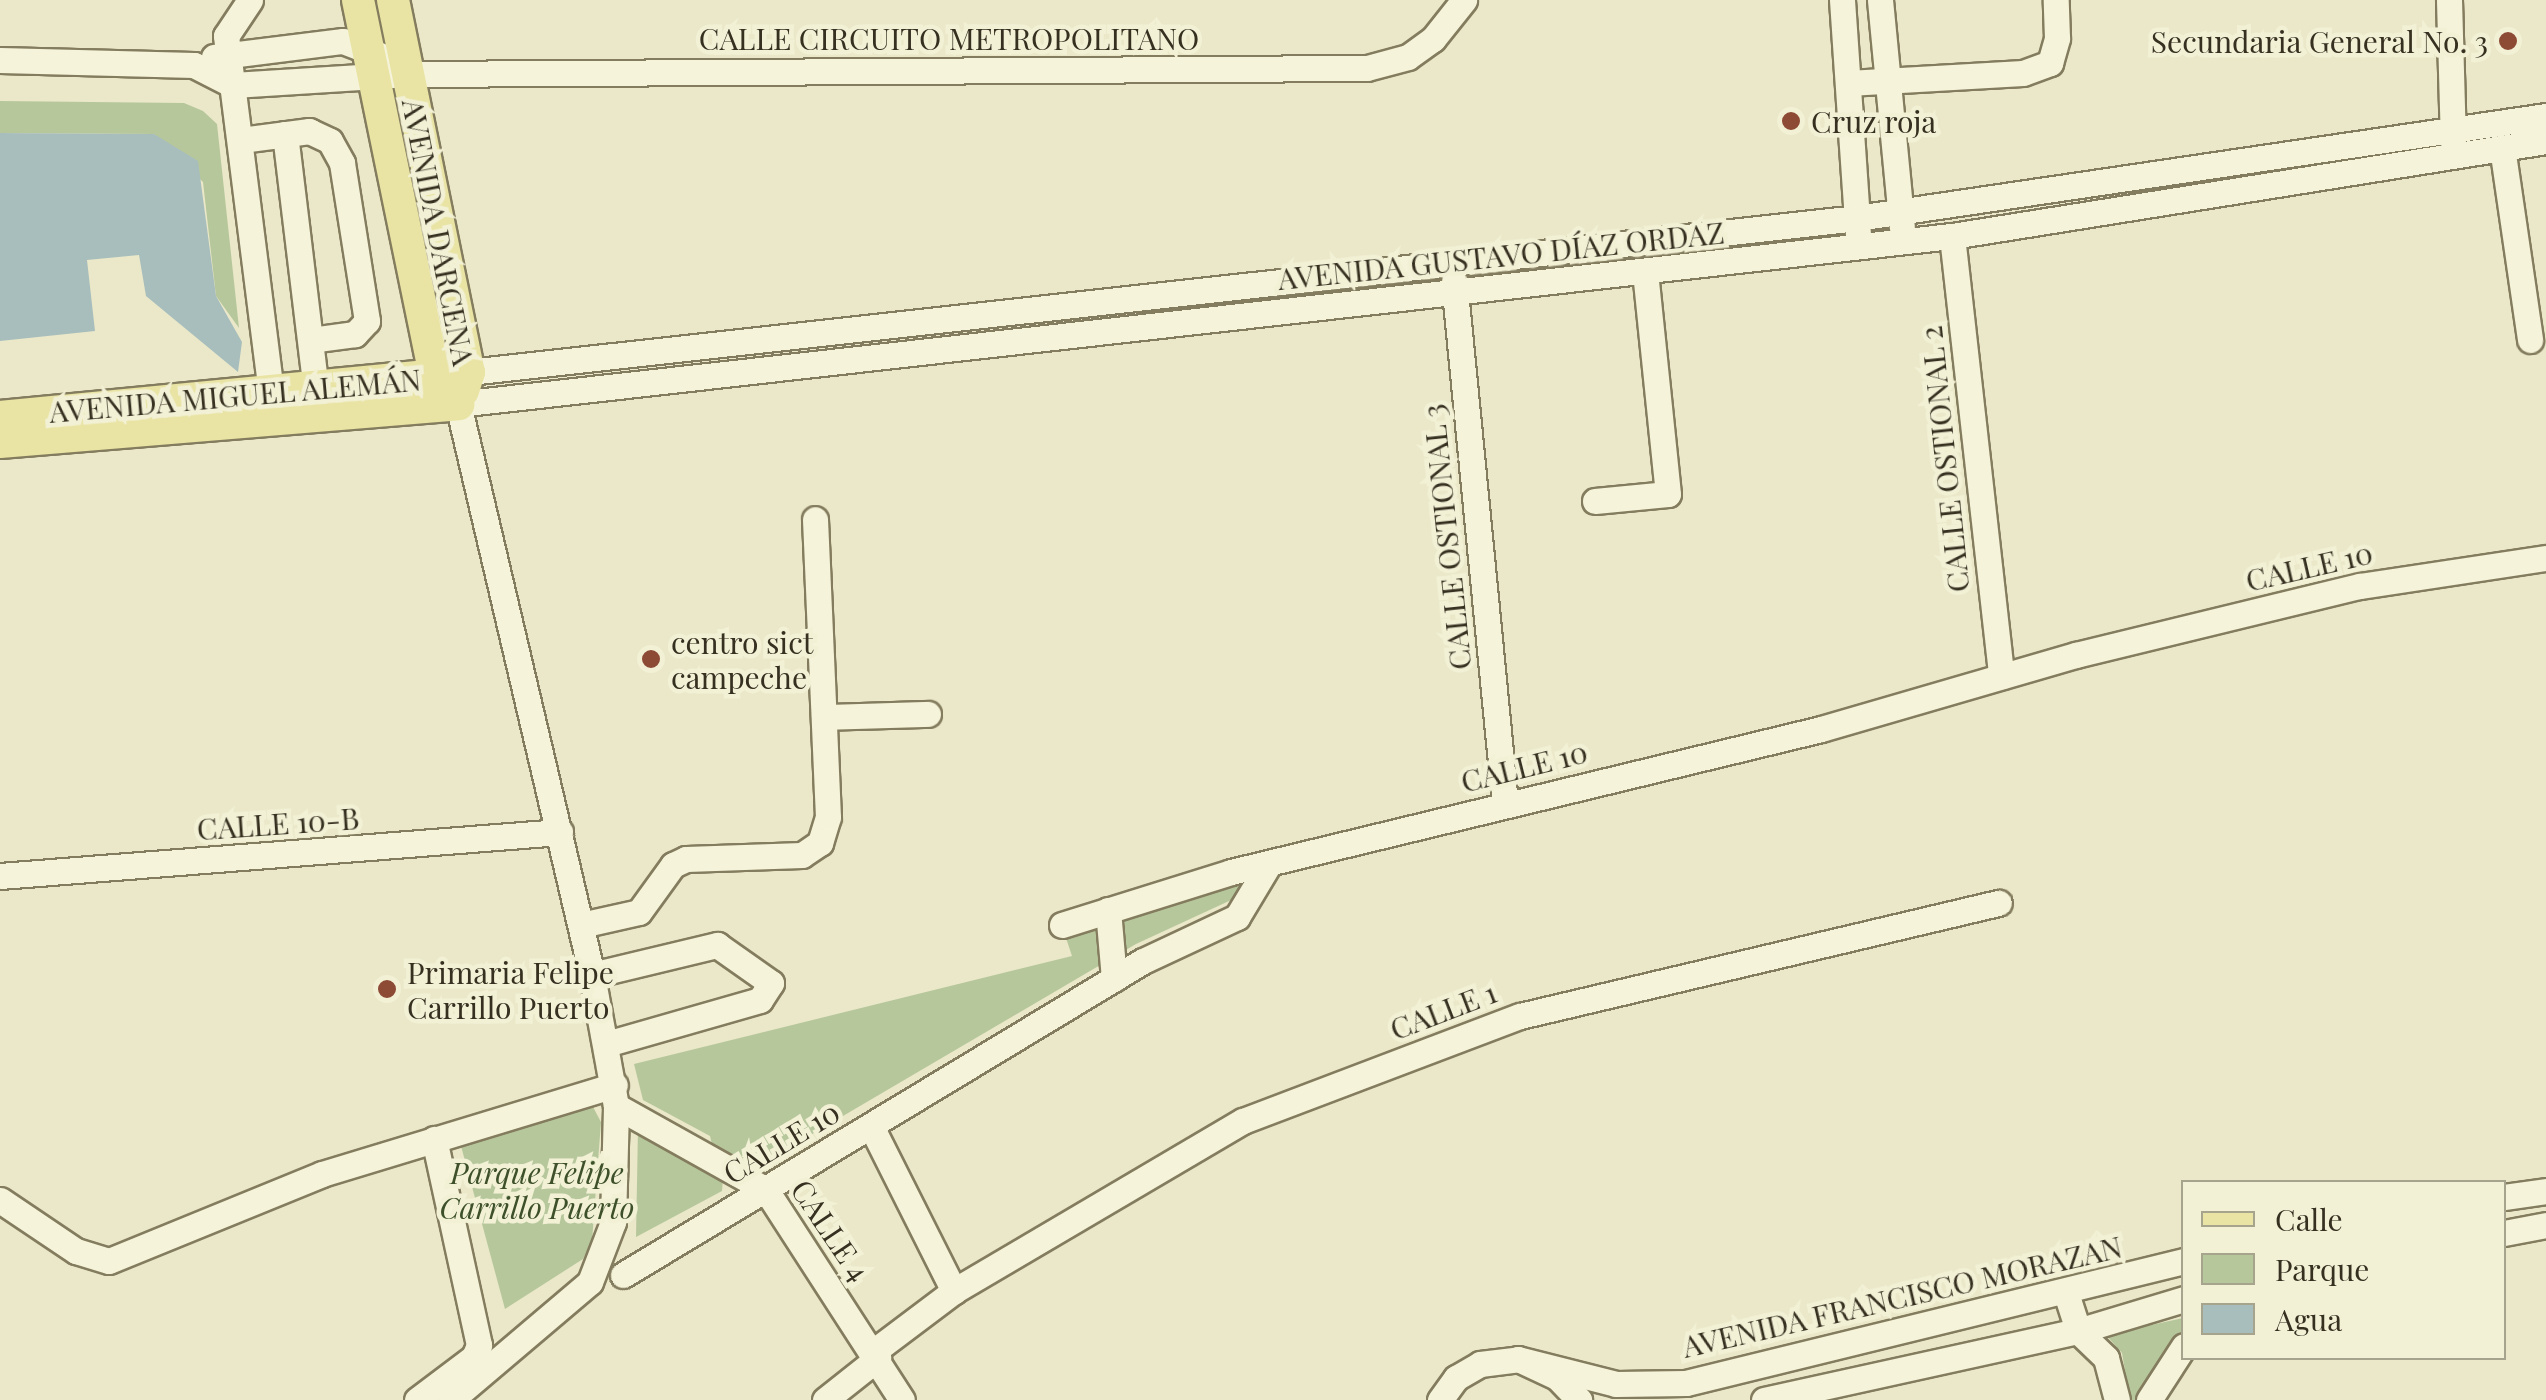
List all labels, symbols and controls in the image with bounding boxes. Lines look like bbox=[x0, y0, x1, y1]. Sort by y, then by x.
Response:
street label: CALLE CIRCUITO METROPOLITANO bbox=[699, 20, 1199, 56]
place label: Secundaria General No. 3 bbox=[2150, 23, 2488, 59]
marker: Secundaria General No. 3 bbox=[2497, 30, 2519, 52]
street label: AVENIDA DARCENA bbox=[395, 96, 483, 368]
place label: Cruz roja bbox=[1811, 103, 1936, 139]
marker: Cruz roja bbox=[1780, 110, 1802, 132]
street label: AVENIDA GUSTAVO DÍAZ ORDAZ bbox=[1276, 214, 1726, 296]
street label: CALLE OSTIONAL 2 bbox=[1912, 324, 1976, 594]
street label: AVENIDA MIGUEL ALEMÁN bbox=[47, 361, 423, 429]
street label: CALLE OSTIONAL 3 bbox=[1414, 402, 1478, 672]
street label: CALLE 10 bbox=[2242, 534, 2376, 598]
place label: centro sict campeche bbox=[671, 624, 813, 694]
marker: centro sict campeche bbox=[640, 648, 662, 670]
street label: CALLE 10 bbox=[1457, 733, 1591, 799]
street label: CALLE 10-B bbox=[196, 799, 360, 847]
place label: Primaria Felipe Carrillo Puerto bbox=[407, 954, 614, 1024]
street label: CALLE 1 bbox=[1385, 973, 1501, 1047]
marker: Primaria Felipe Carrillo Puerto bbox=[376, 978, 398, 1000]
street label: CALLE 10 bbox=[716, 1093, 846, 1191]
park label: Parque Felipe Carrillo Puerto bbox=[440, 1154, 634, 1224]
street label: CALLE 4 bbox=[784, 1172, 878, 1288]
legend bbox=[2181, 1180, 2506, 1360]
text: Calle bbox=[2275, 1199, 2343, 1239]
street label: AVENIDA FRANCISCO MORAZAN bbox=[1679, 1228, 2125, 1364]
text: Parque bbox=[2275, 1249, 2370, 1289]
text: Agua bbox=[2275, 1299, 2342, 1339]

